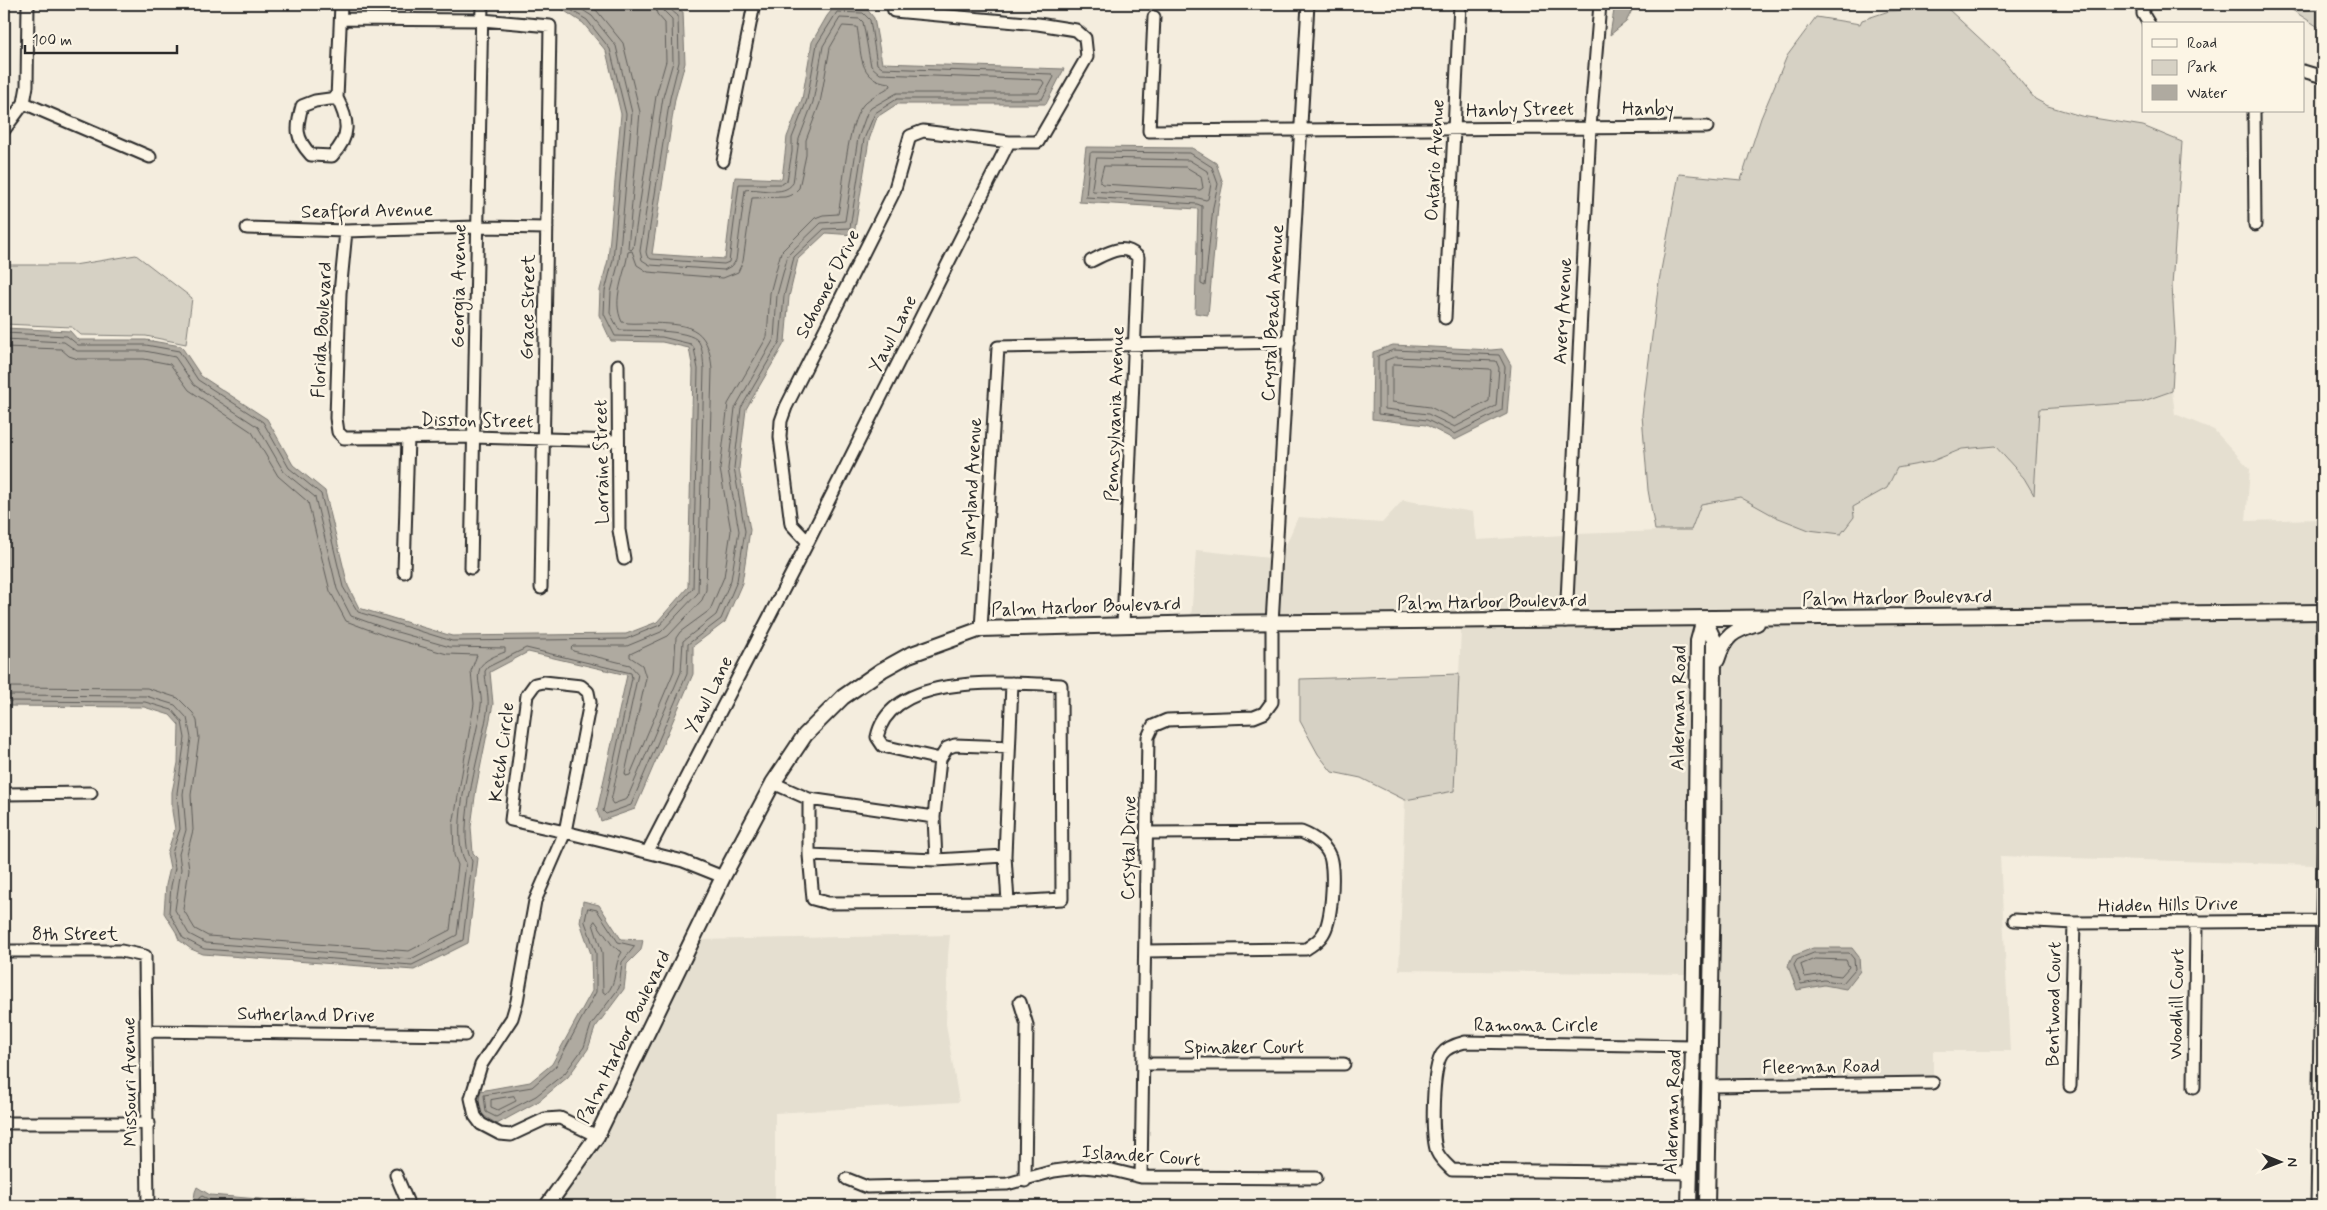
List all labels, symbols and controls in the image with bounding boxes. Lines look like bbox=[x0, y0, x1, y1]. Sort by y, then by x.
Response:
scale bar bbox=[25, 22, 178, 54]
legend bbox=[2142, 22, 2304, 112]
text: 100 m bbox=[32, 31, 72, 51]
text: Road bbox=[2187, 34, 2217, 54]
text: Park bbox=[2187, 58, 2217, 78]
text: Water bbox=[2187, 84, 2227, 104]
street label: Hanby Street bbox=[1466, 97, 1574, 124]
street label: Hanby bbox=[1622, 97, 1674, 123]
street label: Ontario Avenue bbox=[1419, 98, 1451, 222]
street label: Seafford Avenue bbox=[301, 197, 433, 228]
street label: Georgia Avenue bbox=[445, 224, 475, 348]
street label: Crystal Beach Avenue bbox=[1256, 224, 1290, 402]
street label: Schooner Drive bbox=[790, 225, 866, 343]
street label: Grace Street bbox=[515, 254, 541, 360]
street label: Avery Avenue bbox=[1548, 257, 1578, 365]
street label: Florida Boulevard bbox=[306, 261, 338, 399]
street label: Yawl Lane bbox=[863, 291, 923, 377]
street label: Pennsylvania Avenue bbox=[1099, 326, 1131, 502]
street label: Lorraine Street bbox=[588, 399, 616, 525]
street label: Disston Street bbox=[420, 408, 534, 434]
street label: Maryland Avenue bbox=[956, 417, 988, 557]
street label: Palm Harbor Boulevard bbox=[1802, 584, 1992, 612]
street label: Palm Harbor Boulevard bbox=[1397, 588, 1587, 616]
street label: Palm Harbor Boulevard bbox=[991, 591, 1181, 623]
street label: Alderman Road bbox=[1665, 645, 1693, 771]
street label: Yawl Lane bbox=[679, 652, 739, 738]
street label: Ketch Circle bbox=[483, 701, 521, 803]
street label: Crsytal Drive bbox=[1116, 795, 1143, 901]
street label: Hidden Hills Drive bbox=[2098, 891, 2238, 919]
street label: 8th Street bbox=[32, 922, 118, 947]
street label: Bentwood Court bbox=[2040, 941, 2068, 1067]
street label: Palm Harbor Boulevard bbox=[571, 946, 677, 1128]
street label: Woodhill Court bbox=[2164, 948, 2190, 1060]
street label: Sutherland Drive bbox=[237, 1001, 375, 1029]
street label: Ramona Circle bbox=[1474, 1013, 1598, 1038]
street label: Missouri Avenue bbox=[116, 1017, 144, 1147]
street label: Spinaker Court bbox=[1184, 1035, 1304, 1060]
street label: Alderman Road bbox=[1658, 1049, 1688, 1175]
street label: Fleeman Road bbox=[1762, 1053, 1880, 1081]
north arrow bbox=[2254, 1138, 2304, 1188]
street label: Islander Court bbox=[1081, 1139, 1201, 1173]
text: N bbox=[2283, 1157, 2301, 1167]

